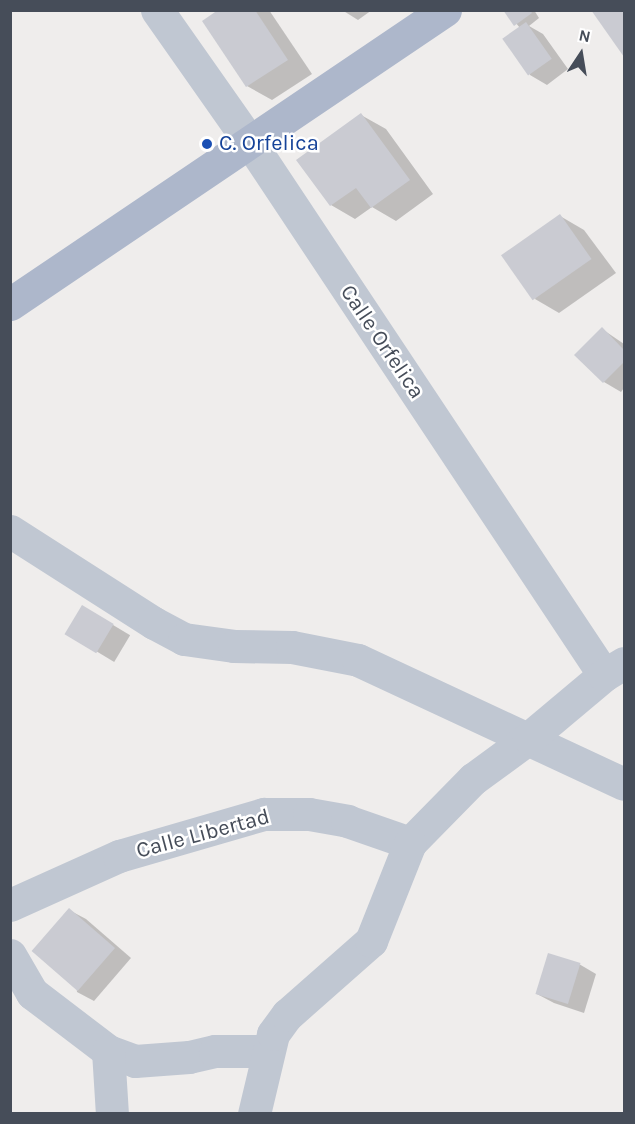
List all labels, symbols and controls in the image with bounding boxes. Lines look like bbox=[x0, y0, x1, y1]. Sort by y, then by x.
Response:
north arrow bbox=[551, 24, 611, 84]
text: N bbox=[577, 25, 592, 46]
place label: C. Orfelica bbox=[219, 131, 319, 157]
marker: C. Orfelica bbox=[200, 137, 214, 151]
street label: Calle Orfelica bbox=[334, 280, 430, 404]
street label: Calle Libertad bbox=[133, 804, 273, 864]

